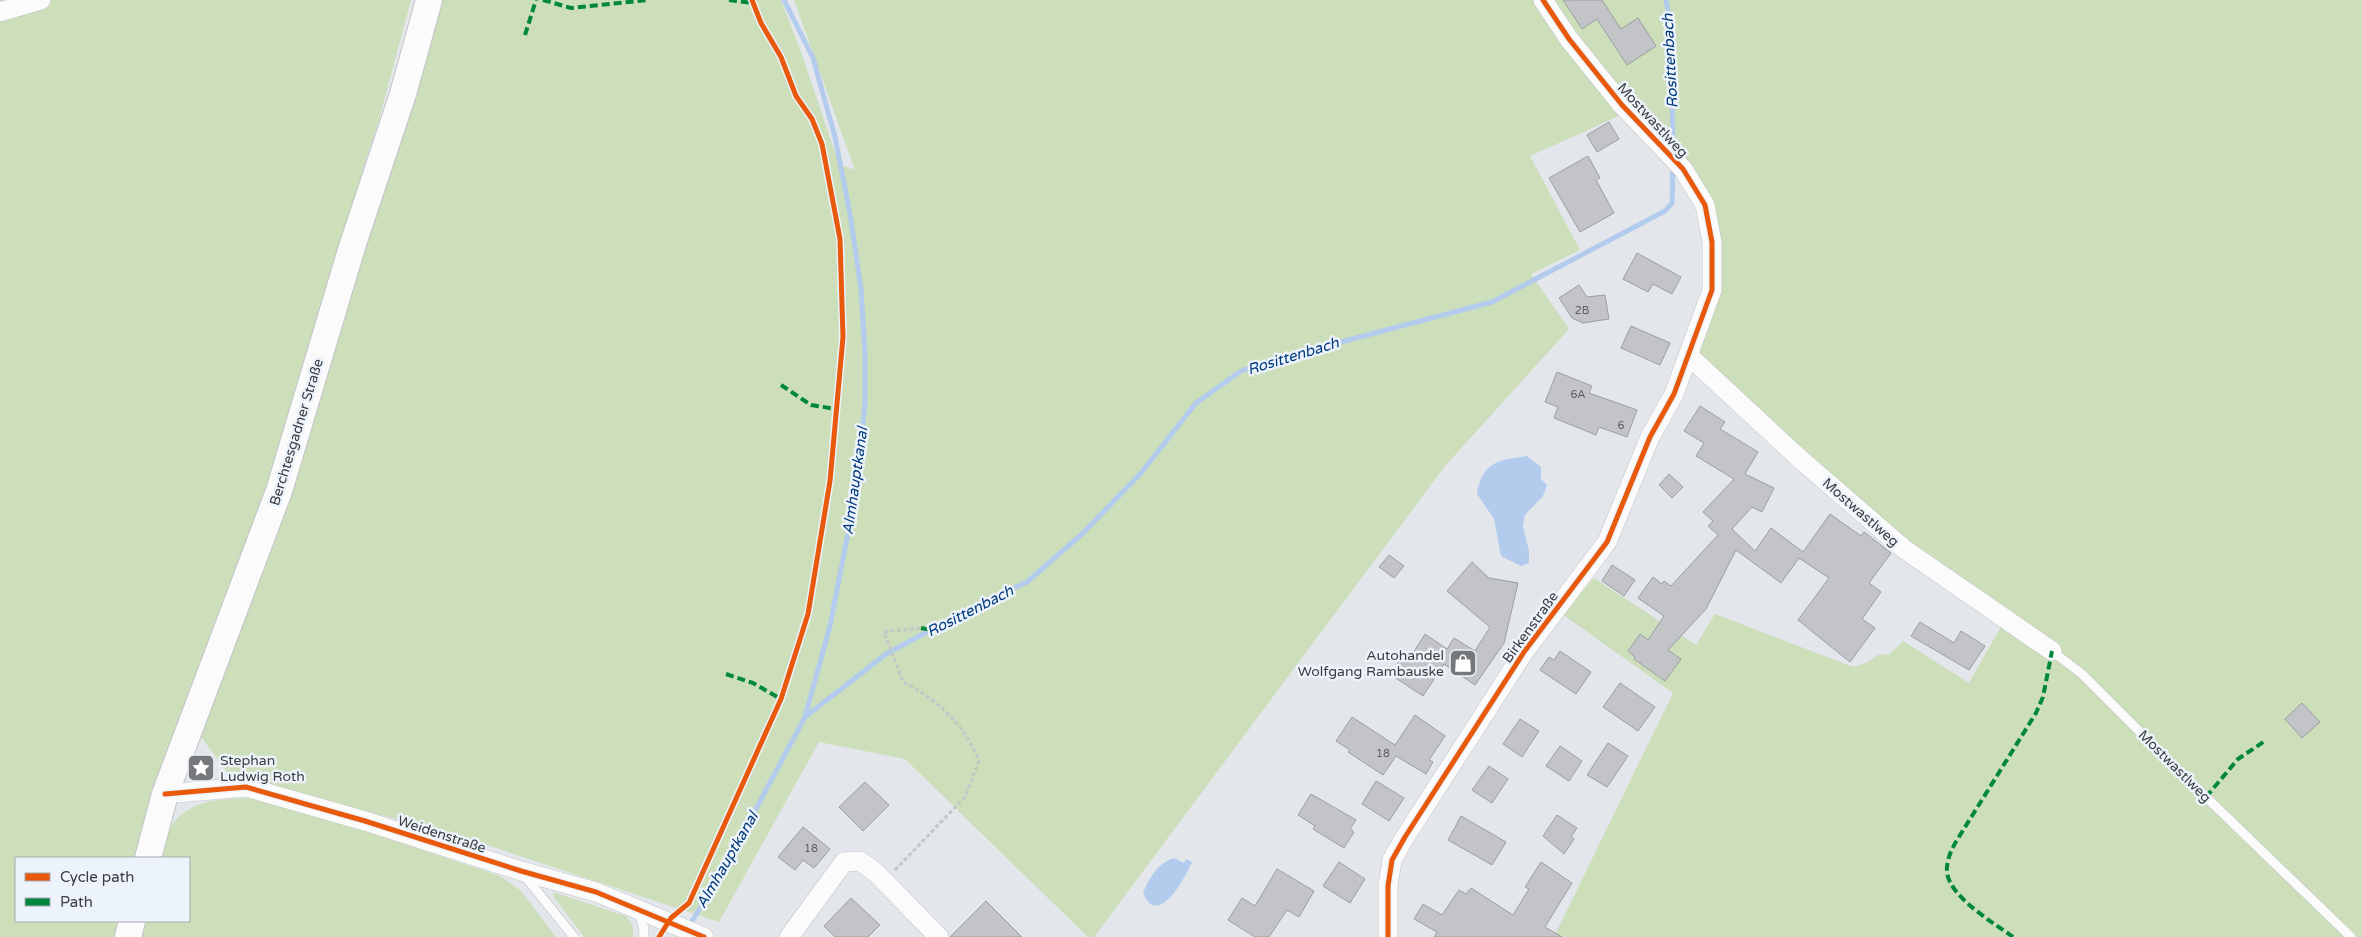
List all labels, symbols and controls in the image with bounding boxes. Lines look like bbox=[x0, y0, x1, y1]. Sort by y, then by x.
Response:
water label: Rosittenbach bbox=[1658, 12, 1681, 109]
street label: Mostwastlweg bbox=[1614, 79, 1692, 161]
house number: 2B bbox=[1575, 304, 1590, 317]
water label: Rosittenbach bbox=[1245, 333, 1342, 378]
street label: Berchtesgadner Straße bbox=[266, 357, 327, 508]
house number: 6A bbox=[1570, 388, 1586, 401]
house number: 6 bbox=[1618, 419, 1625, 432]
water label: Almhauptkanal bbox=[839, 424, 872, 536]
street label: Mostwastlweg bbox=[1819, 475, 1902, 550]
water label: Rosittenbach bbox=[924, 581, 1017, 641]
street label: Birkenstraße bbox=[1499, 588, 1562, 666]
place label: Autohandel Wolfgang Rambauske bbox=[1298, 647, 1444, 680]
shop icon: Autohandel Wolfgang Rambauske bbox=[1448, 648, 1478, 678]
street label: Mostwastlweg bbox=[2135, 726, 2215, 806]
house number: 18 bbox=[1376, 747, 1390, 760]
place label: Stephan Ludwig Roth bbox=[220, 752, 305, 785]
place icon: Stephan Ludwig Roth bbox=[186, 753, 216, 783]
water label: Almhauptkanal bbox=[692, 807, 763, 911]
street label: Weidenstraße bbox=[396, 812, 488, 857]
house number: 18 bbox=[804, 842, 818, 855]
legend bbox=[15, 857, 190, 922]
text: Cycle path bbox=[60, 868, 134, 886]
text: Path bbox=[60, 893, 93, 911]

